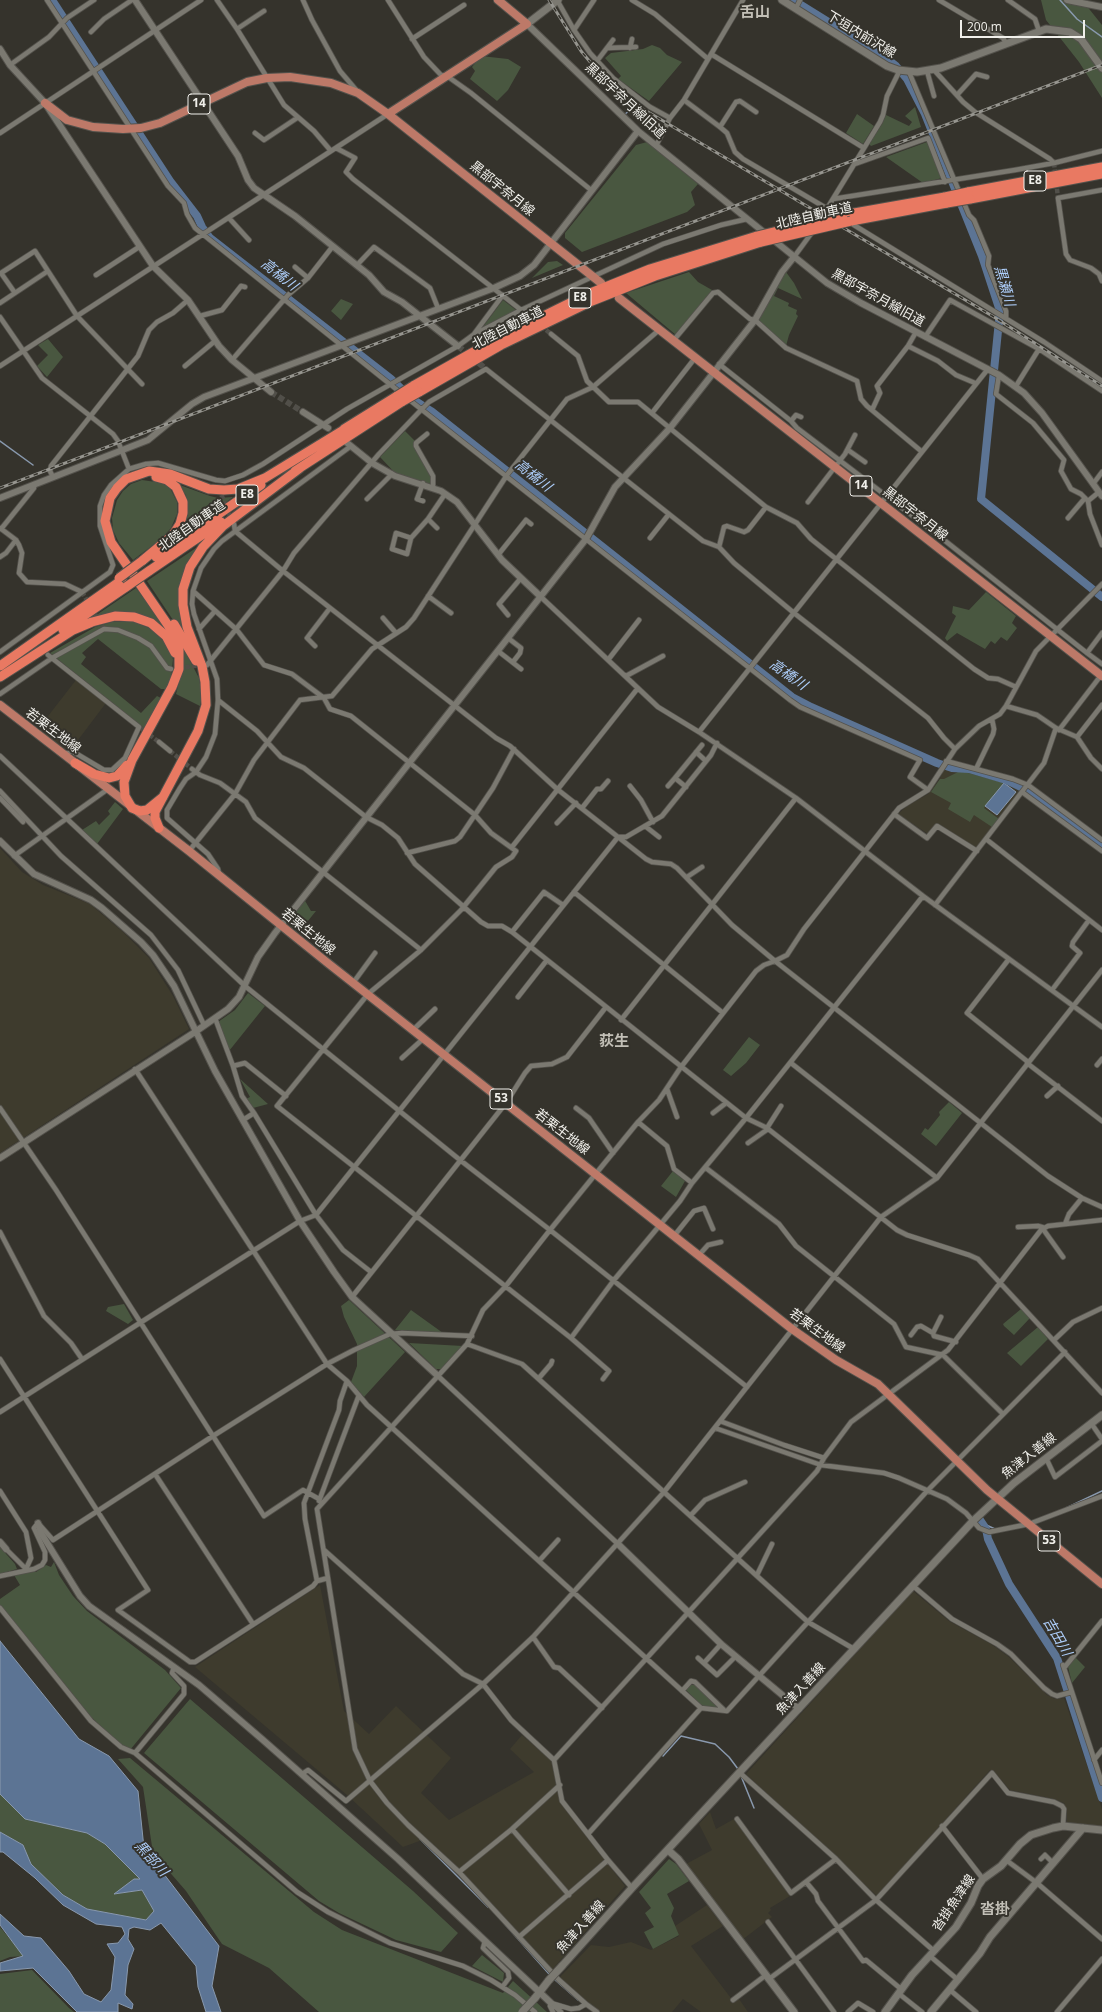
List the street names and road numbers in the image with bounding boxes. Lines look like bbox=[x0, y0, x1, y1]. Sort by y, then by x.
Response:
street label: 下垣内前沢線 bbox=[824, 8, 898, 62]
street label: 黒部宇奈月線旧道 bbox=[582, 60, 668, 142]
road number: 14 bbox=[188, 94, 210, 114]
street label: 黒部宇奈月線 bbox=[467, 158, 537, 220]
road number: E8 bbox=[1024, 171, 1046, 191]
street label: 北陸自動車道 bbox=[774, 200, 854, 232]
street label: 黒部宇奈月線旧道 bbox=[829, 266, 927, 330]
road number: E8 bbox=[569, 288, 591, 308]
street label: 北陸自動車道 bbox=[470, 303, 546, 353]
road number: 14 bbox=[850, 476, 872, 496]
street label: 黒部宇奈月線 bbox=[879, 484, 951, 544]
road number: E8 bbox=[236, 485, 258, 505]
street label: 北陸自動車道 bbox=[156, 497, 228, 555]
street label: 若栗生地線 bbox=[22, 705, 84, 757]
street label: 若栗生地線 bbox=[278, 905, 338, 959]
road number: 53 bbox=[490, 1089, 512, 1109]
street label: 若栗生地線 bbox=[532, 1106, 592, 1158]
street label: 若栗生地線 bbox=[786, 1306, 848, 1356]
street label: 魚津入善線 bbox=[999, 1430, 1059, 1482]
road number: 53 bbox=[1038, 1531, 1060, 1551]
street label: 魚津入善線 bbox=[773, 1660, 829, 1718]
street label: 沓掛魚津線 bbox=[929, 1872, 979, 1934]
street label: 魚津入善線 bbox=[553, 1898, 609, 1956]

